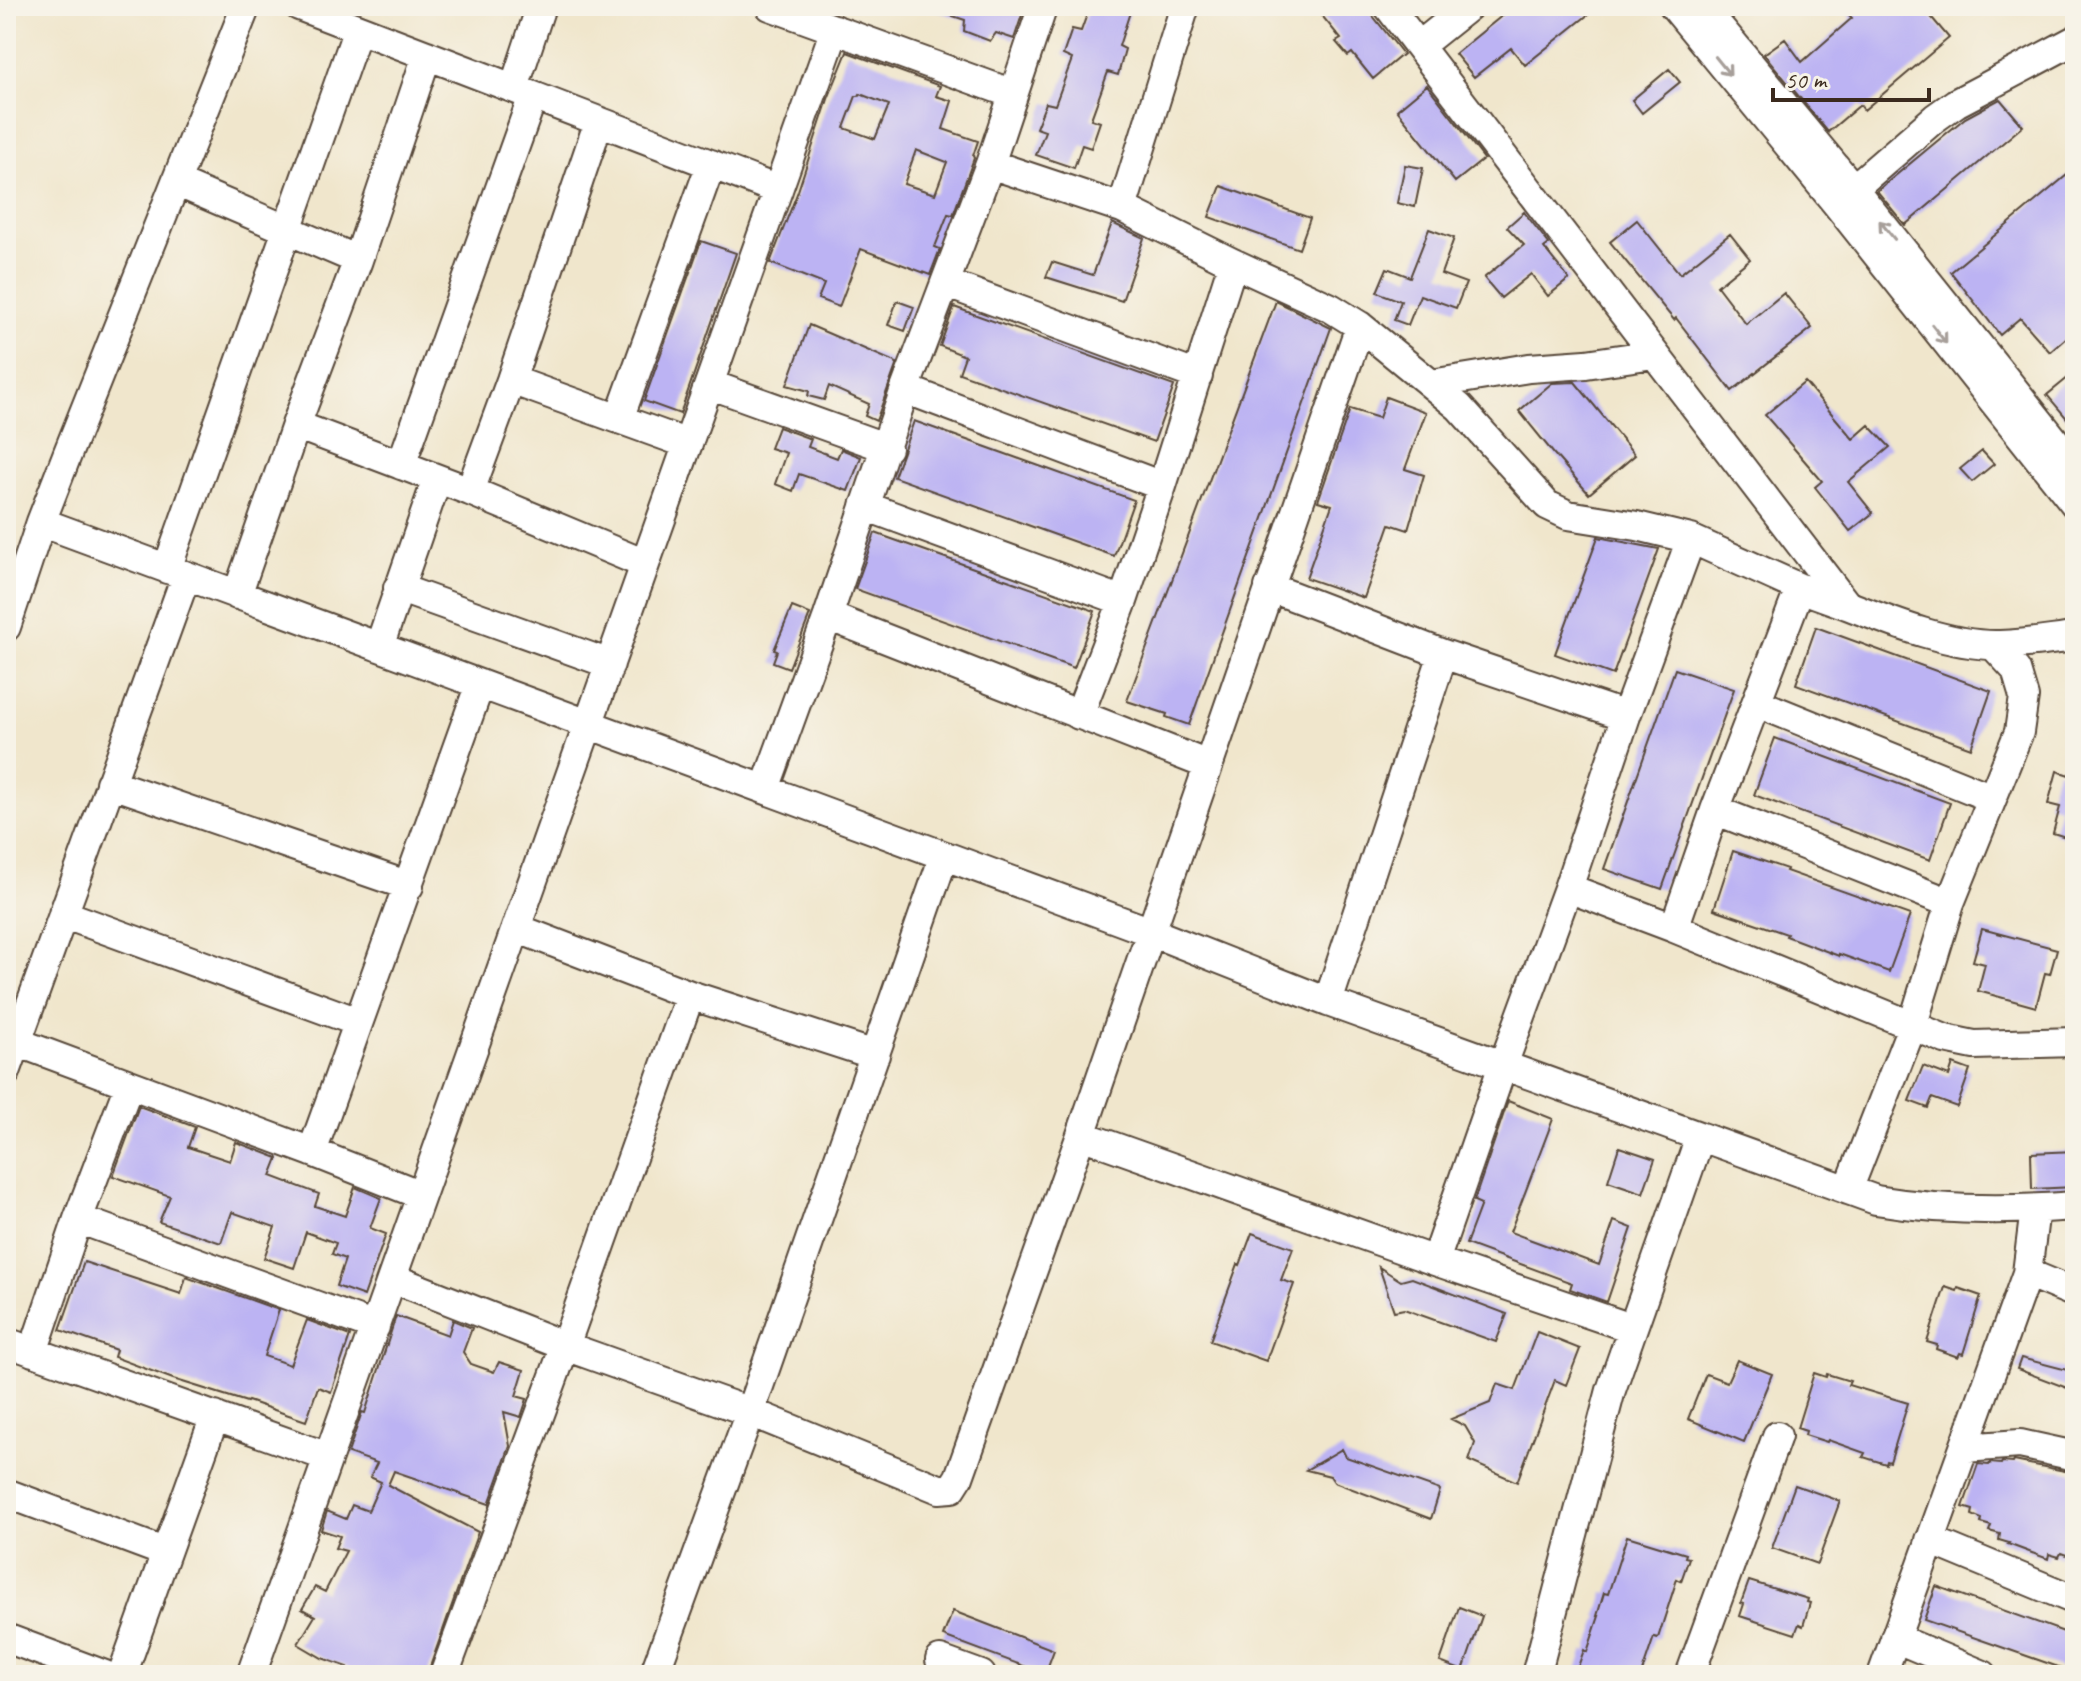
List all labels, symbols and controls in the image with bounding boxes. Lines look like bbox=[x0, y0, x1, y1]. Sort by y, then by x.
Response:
scale bar bbox=[1773, 52, 1929, 102]
one-way arrow bbox=[1714, 55, 1732, 76]
text: 50 m bbox=[1785, 65, 1828, 95]
one-way arrow bbox=[1878, 220, 1895, 241]
one-way arrow bbox=[1931, 323, 1948, 344]

